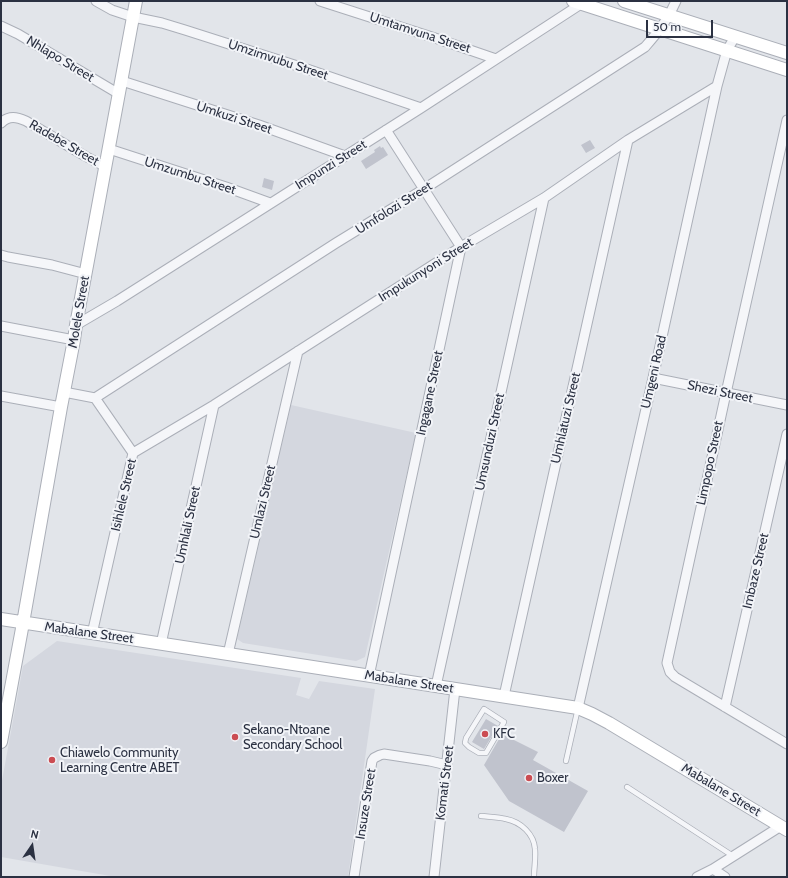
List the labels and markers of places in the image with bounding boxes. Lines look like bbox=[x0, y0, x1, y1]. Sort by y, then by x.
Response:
place label: Sekano-Ntoane Secondary School bbox=[243, 722, 342, 753]
place label: KFC bbox=[493, 726, 515, 742]
marker: KFC bbox=[480, 729, 490, 739]
marker: Sekano-Ntoane Secondary School bbox=[230, 732, 240, 742]
place label: Chiawelo Community Learning Centre ABET bbox=[60, 745, 180, 776]
marker: Chiawelo Community Learning Centre ABET bbox=[47, 755, 57, 765]
place label: Boxer bbox=[537, 770, 568, 786]
marker: Boxer bbox=[524, 773, 534, 783]

